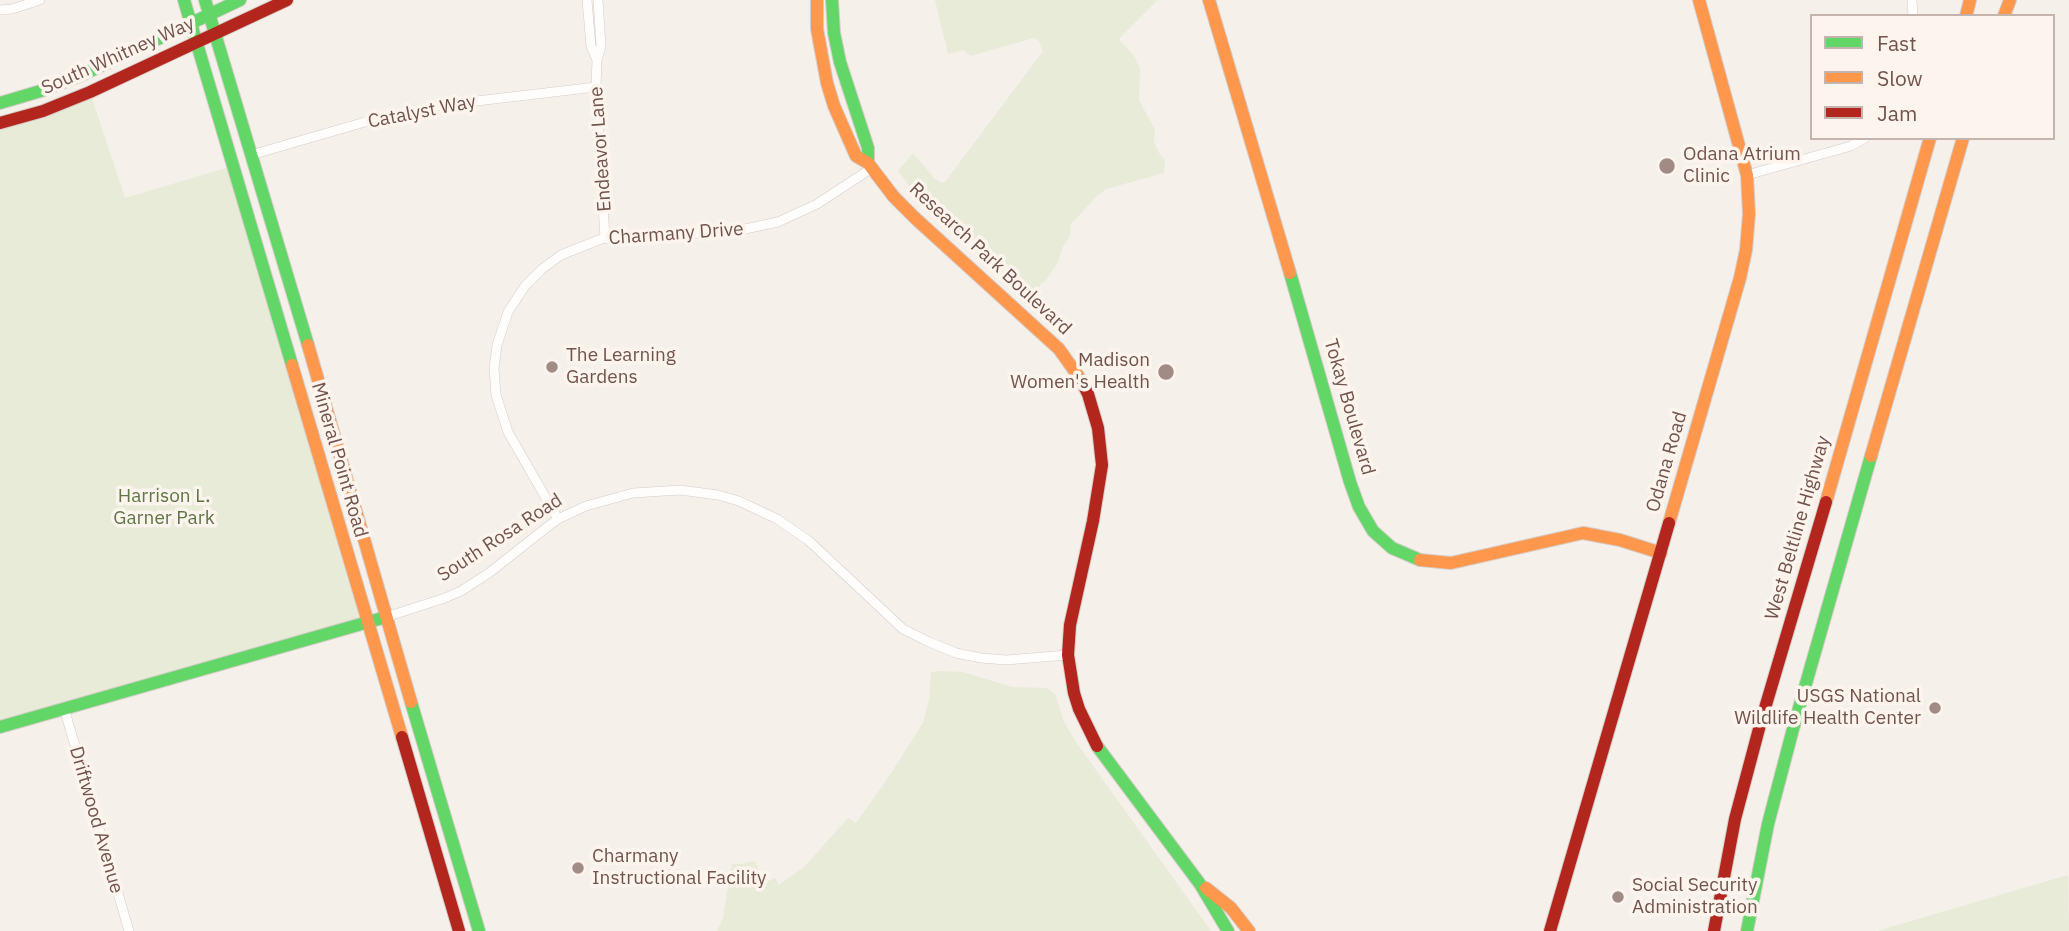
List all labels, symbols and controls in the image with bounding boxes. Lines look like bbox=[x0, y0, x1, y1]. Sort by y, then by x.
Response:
street label: South Whitney Way bbox=[38, 12, 198, 100]
legend bbox=[1810, 14, 2055, 140]
text: Fast bbox=[1877, 29, 1917, 57]
text: Slow bbox=[1877, 64, 1923, 92]
street label: Endeavor Lane bbox=[585, 86, 617, 212]
street label: Catalyst Way bbox=[366, 90, 478, 134]
text: Jam bbox=[1877, 99, 1917, 127]
place label: Odana Atrium Clinic bbox=[1683, 144, 1801, 188]
marker: Odana Atrium Clinic bbox=[1657, 156, 1677, 176]
street label: Research Park Boulevard bbox=[904, 178, 1076, 340]
street label: Charmany Drive bbox=[608, 218, 744, 250]
street label: Tokay Boulevard bbox=[1319, 336, 1379, 478]
place label: The Learning Gardens bbox=[566, 345, 676, 389]
place label: Madison Women's Health bbox=[1010, 350, 1150, 394]
marker: The Learning Gardens bbox=[544, 359, 560, 375]
marker: Madison Women's Health bbox=[1156, 362, 1176, 382]
street label: Mineral Point Road bbox=[306, 380, 372, 540]
street label: Odana Road bbox=[1642, 409, 1692, 515]
street label: West Beltline Highway bbox=[1761, 433, 1835, 623]
park label: Harrison L. Garner Park bbox=[113, 486, 215, 530]
street label: South Rosa Road bbox=[433, 489, 567, 587]
place label: USGS National Wildlife Health Center bbox=[1734, 686, 1921, 730]
marker: USGS National Wildlife Health Center bbox=[1927, 700, 1943, 716]
street label: Driftwood Avenue bbox=[64, 744, 128, 896]
place label: Charmany Instructional Facility bbox=[592, 846, 767, 890]
marker: Charmany Instructional Facility bbox=[570, 860, 586, 876]
place label: Social Security Administration bbox=[1632, 875, 1758, 919]
marker: Social Security Administration bbox=[1610, 889, 1626, 905]

